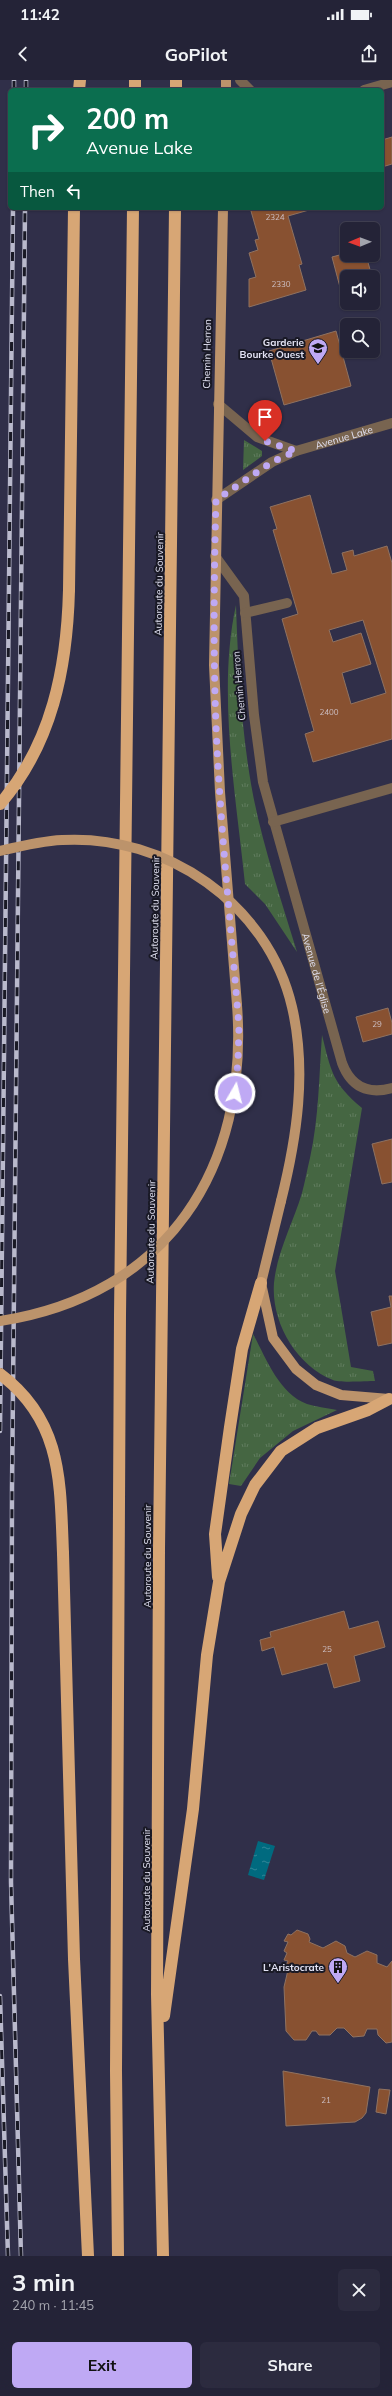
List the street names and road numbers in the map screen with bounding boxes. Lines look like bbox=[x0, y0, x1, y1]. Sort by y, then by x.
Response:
street label: Chemin Herron bbox=[200, 319, 214, 389]
street label: Avenue Lake bbox=[314, 422, 374, 452]
street label: Autoroute du Souvenir bbox=[152, 532, 166, 636]
street label: Chemin Herron bbox=[229, 651, 249, 721]
street label: Autoroute du Souvenir bbox=[148, 856, 162, 960]
street label: Avenue de l'Église bbox=[299, 931, 334, 1015]
street label: Autoroute du Souvenir bbox=[144, 1180, 158, 1284]
street label: Autoroute du Souvenir bbox=[141, 1504, 154, 1608]
street label: Autoroute du Souvenir bbox=[140, 1828, 153, 1932]

